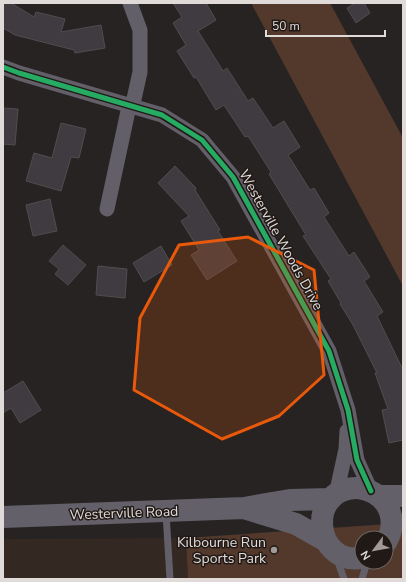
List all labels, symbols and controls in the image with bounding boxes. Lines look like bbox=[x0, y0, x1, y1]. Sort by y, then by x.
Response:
scale bar bbox=[266, 12, 385, 38]
text: 50 m bbox=[272, 18, 300, 34]
street label: Westerville Woods Drive bbox=[234, 166, 328, 314]
street label: Westerville Road bbox=[69, 502, 179, 524]
north arrow bbox=[354, 530, 394, 570]
place label: Kilbourne Run Sports Park bbox=[177, 533, 267, 568]
marker: Kilbourne Run Sports Park bbox=[269, 545, 279, 555]
text: N bbox=[357, 548, 374, 563]

